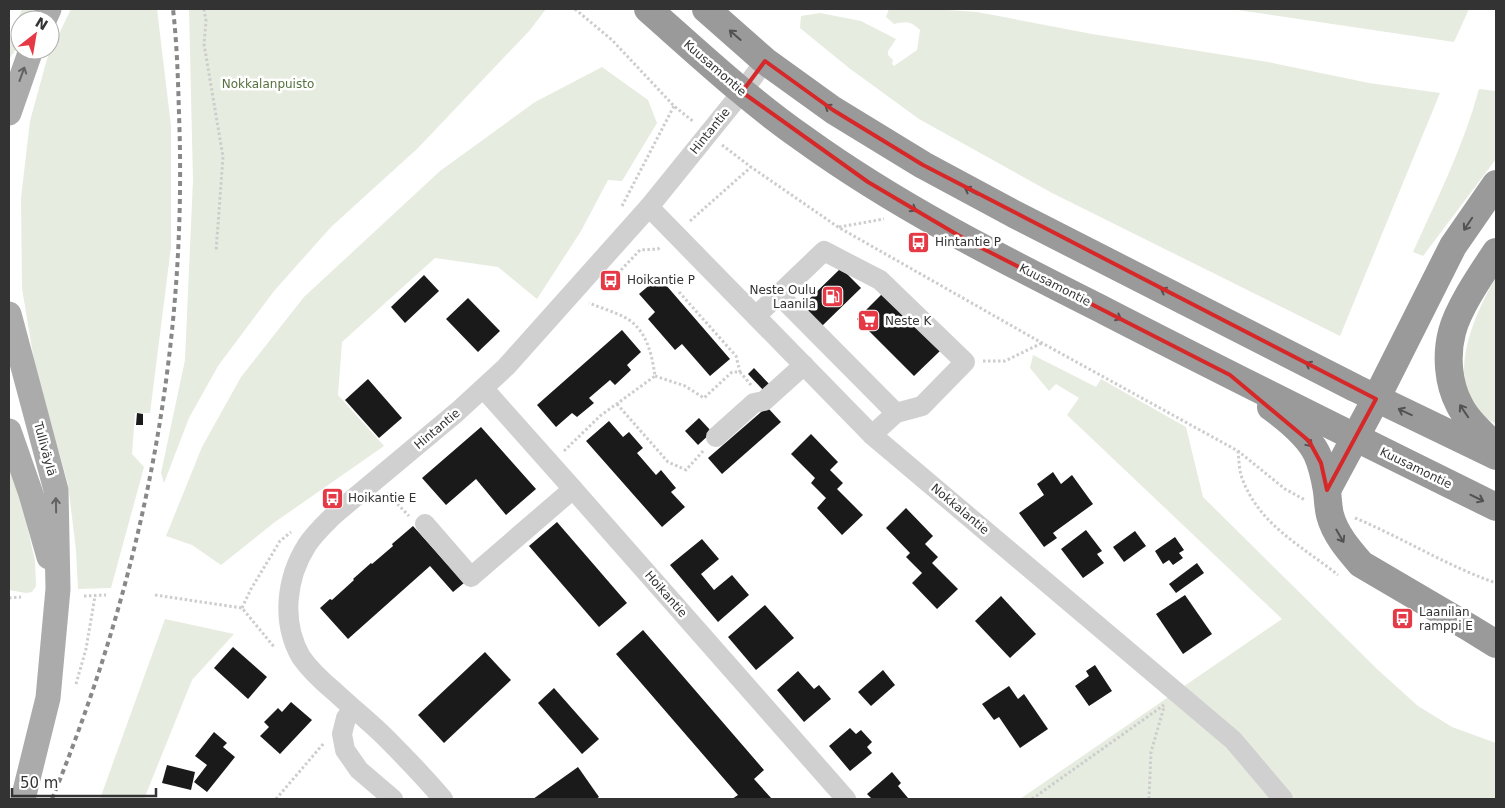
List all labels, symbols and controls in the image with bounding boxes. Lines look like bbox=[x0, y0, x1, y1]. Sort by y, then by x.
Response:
north arrow bbox=[10, 10, 60, 60]
text: N bbox=[33, 14, 51, 34]
one-way arrow bbox=[729, 29, 742, 40]
street label: Kuusamontie bbox=[681, 37, 749, 99]
one-way arrow bbox=[18, 67, 27, 82]
park label: Nokkalanpuisto bbox=[222, 77, 314, 91]
one-way arrow bbox=[825, 104, 839, 114]
street label: Hintantie bbox=[687, 105, 733, 157]
one-way arrow bbox=[964, 186, 979, 196]
one-way arrow bbox=[902, 202, 916, 212]
one-way arrow bbox=[1463, 216, 1473, 230]
bus stop icon: Hintantie P bbox=[907, 230, 931, 254]
place label: Hintantie P bbox=[935, 235, 1001, 249]
street label: Kuusamontie bbox=[1017, 261, 1093, 309]
bus stop icon: Hoikantie P bbox=[599, 268, 623, 292]
place label: Hoikantie P bbox=[627, 273, 695, 287]
place label: Neste Oulu Laanila bbox=[749, 283, 816, 311]
fuel station icon: Neste Oulu Laanila bbox=[820, 285, 844, 309]
one-way arrow bbox=[1160, 287, 1175, 296]
supermarket icon: Neste K bbox=[857, 309, 881, 333]
one-way arrow bbox=[1107, 312, 1122, 321]
place label: Neste K bbox=[885, 314, 933, 328]
one-way arrow bbox=[1304, 361, 1319, 371]
one-way arrow bbox=[1458, 405, 1468, 419]
street label: Hintantie bbox=[411, 406, 463, 452]
one-way arrow bbox=[1398, 407, 1413, 416]
street label: Tulliväylä bbox=[31, 419, 59, 478]
one-way arrow bbox=[1301, 434, 1313, 447]
street label: Kuusamontie bbox=[1378, 445, 1454, 491]
street label: Nokkalantie bbox=[928, 481, 992, 537]
bus stop icon: Hoikantie E bbox=[320, 486, 344, 510]
place label: Hoikantie E bbox=[348, 491, 416, 505]
one-way arrow bbox=[1469, 494, 1484, 503]
one-way arrow bbox=[52, 497, 61, 513]
one-way arrow bbox=[1336, 529, 1346, 543]
street label: Hoikantie bbox=[642, 568, 690, 620]
place label: Laanilan ramppi E bbox=[1419, 605, 1473, 633]
bus stop icon: Laanilan ramppi E bbox=[1391, 607, 1415, 631]
scale bar bbox=[12, 766, 156, 798]
text: 50 m bbox=[20, 774, 58, 792]

